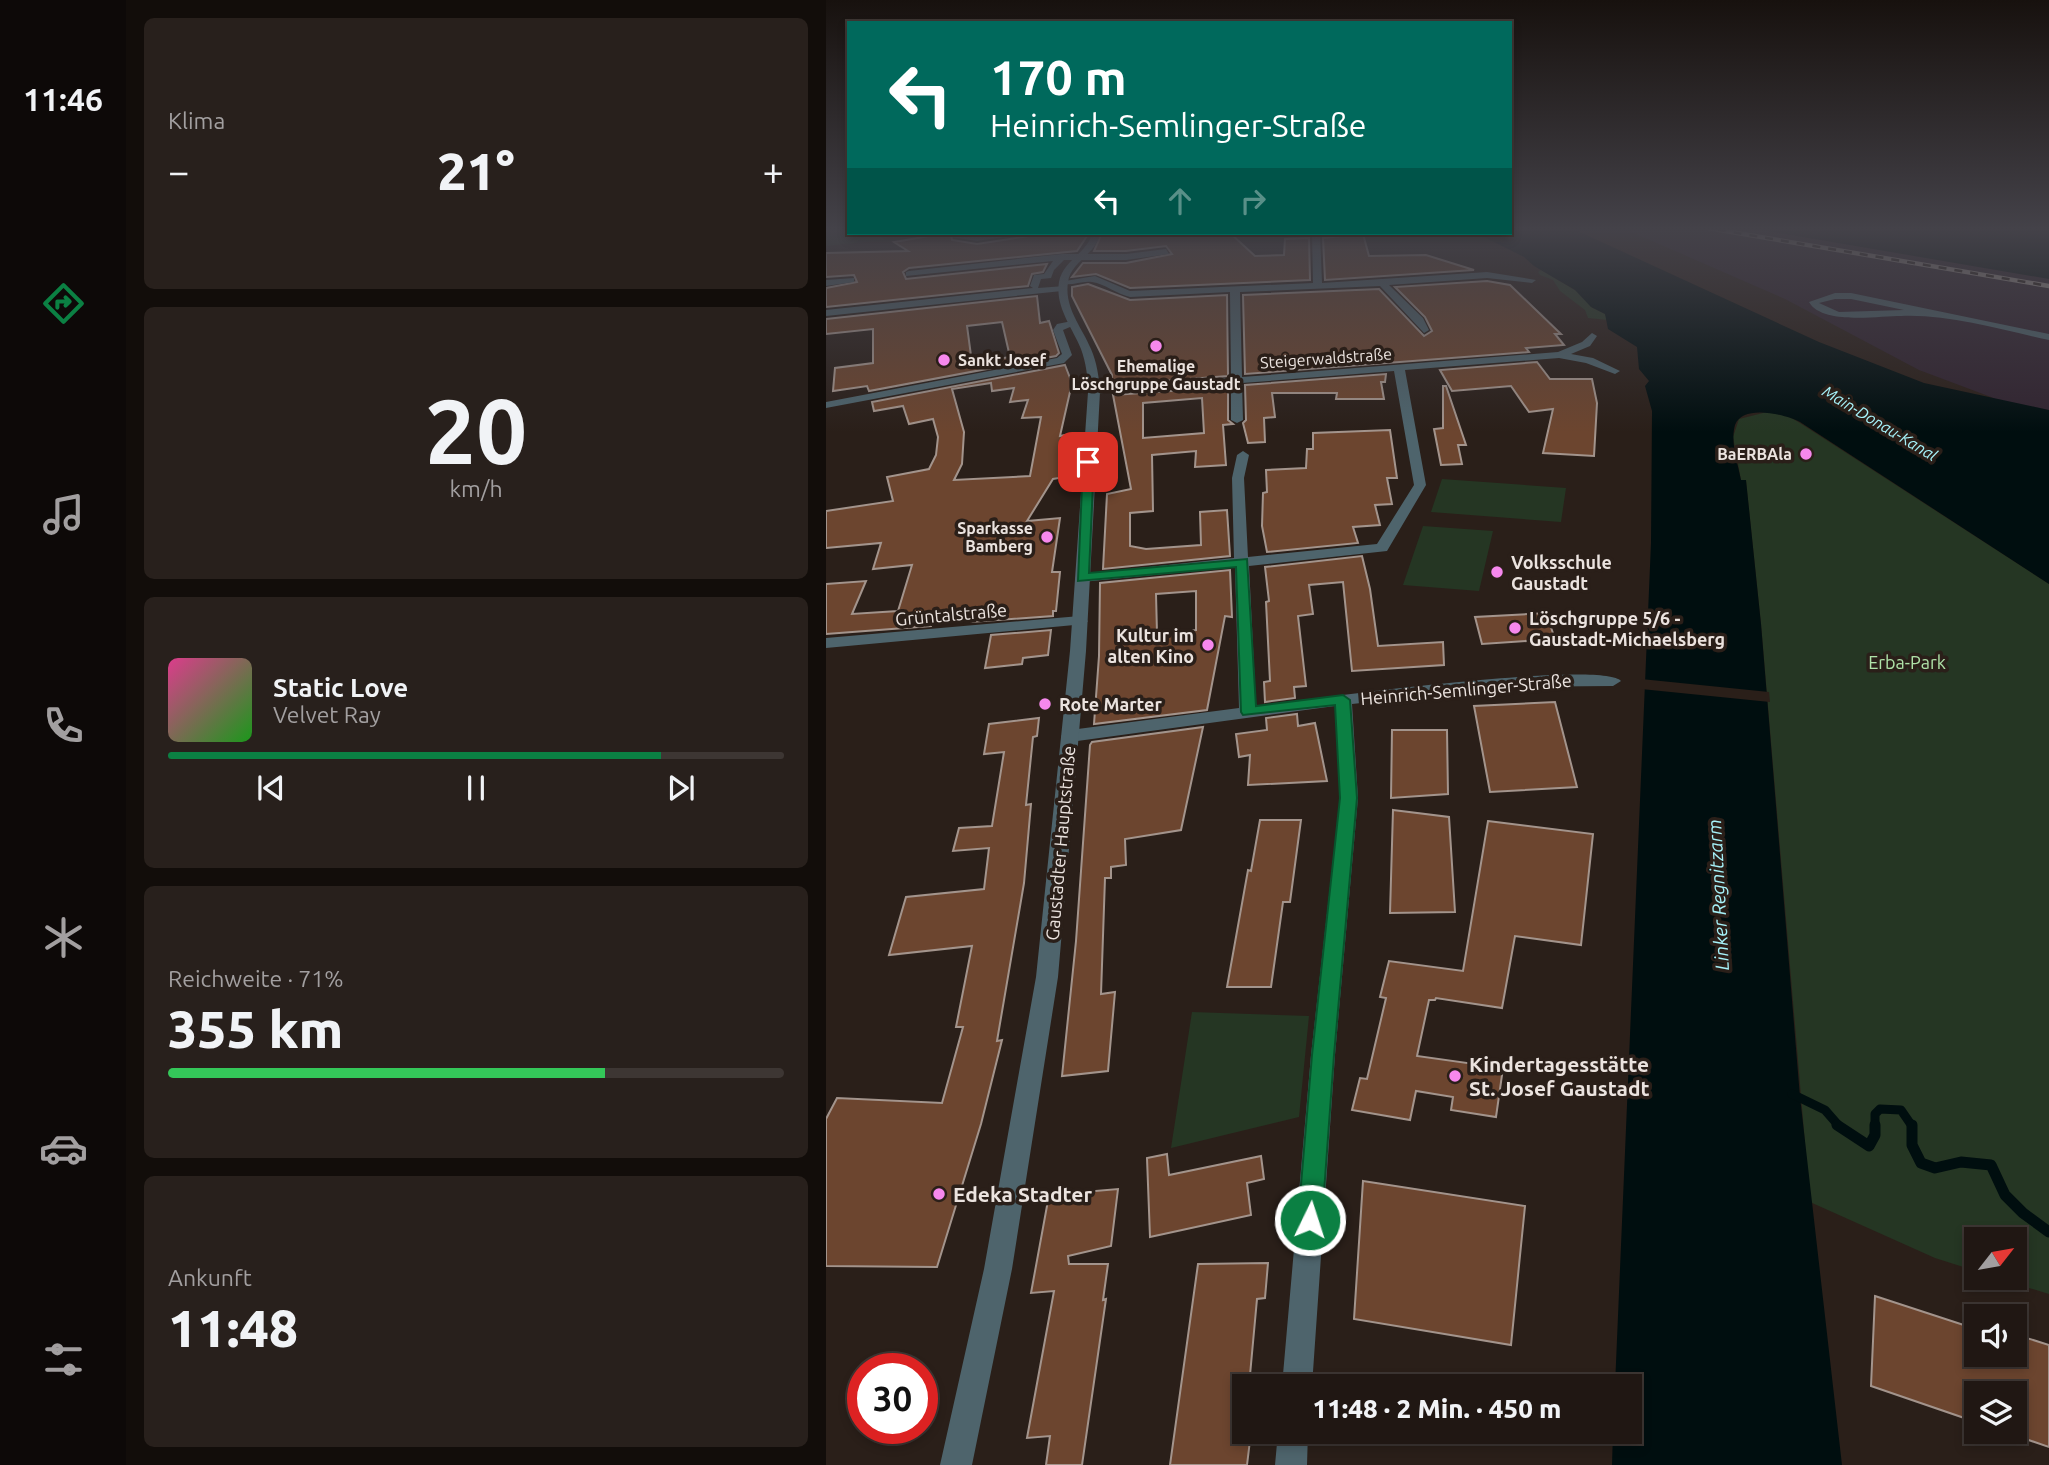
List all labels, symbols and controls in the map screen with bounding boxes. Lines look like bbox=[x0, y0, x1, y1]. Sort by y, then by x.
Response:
icon: left bbox=[875, 49, 966, 140]
text: 170 m bbox=[990, 49, 1127, 104]
text: 11:46 bbox=[23, 81, 103, 117]
text: Heinrich-Semlinger-Straße bbox=[990, 107, 1366, 143]
text: Klima bbox=[168, 108, 225, 133]
text: 21° bbox=[437, 142, 515, 200]
text: − bbox=[168, 150, 189, 192]
text: + bbox=[763, 150, 784, 192]
icon: left bbox=[1088, 182, 1126, 220]
icon: ahead bbox=[1161, 182, 1199, 220]
icon: right bbox=[1234, 182, 1272, 220]
icon: directions bbox=[39, 279, 88, 328]
marker: Ehemalige Löschgruppe Gaustadt bbox=[1148, 338, 1164, 354]
street label: Steigerwaldstraße bbox=[1260, 344, 1392, 372]
place label: Sankt Josef bbox=[958, 351, 1047, 369]
marker: Sankt Josef bbox=[936, 352, 952, 368]
place label: Ehemalige Löschgruppe Gaustadt bbox=[1071, 357, 1241, 393]
text: 20 bbox=[425, 379, 527, 481]
water label: Main-Donau-Kanal bbox=[1819, 382, 1941, 465]
pin bbox=[1058, 432, 1118, 492]
icon: arrive bbox=[1069, 443, 1107, 481]
place label: BaERBAla bbox=[1717, 445, 1792, 463]
marker: BaERBAla bbox=[1798, 446, 1814, 462]
text: km/h bbox=[449, 476, 503, 501]
icon: music bbox=[39, 490, 88, 539]
place label: Sparkasse Bamberg bbox=[957, 519, 1033, 555]
marker: Sparkasse Bamberg bbox=[1039, 529, 1055, 545]
place label: Volksschule Gaustadt bbox=[1511, 552, 1612, 593]
marker: Volksschule Gaustadt bbox=[1489, 564, 1505, 580]
street label: Grüntalstraße bbox=[894, 599, 1008, 629]
place label: Löschgruppe 5/6 - Gaustadt-Michaelsberg bbox=[1529, 608, 1725, 649]
marker: Löschgruppe 5/6 - Gaustadt-Michaelsberg bbox=[1507, 620, 1523, 636]
place label: Kultur im alten Kino bbox=[1108, 625, 1194, 666]
marker: Kultur im alten Kino bbox=[1200, 637, 1216, 653]
park label: Erba-Park bbox=[1868, 652, 1946, 672]
street label: Heinrich-Semlinger-Straße bbox=[1360, 670, 1572, 708]
text: Static Love bbox=[273, 673, 408, 702]
place label: Rote Marter bbox=[1059, 694, 1162, 714]
marker: Rote Marter bbox=[1037, 696, 1053, 712]
icon: phone bbox=[39, 701, 88, 750]
text: Velvet Ray bbox=[273, 702, 381, 727]
street label: Gaustadter Hauptstraße bbox=[1042, 745, 1078, 941]
icon: previous bbox=[252, 769, 290, 807]
icon: pause bbox=[457, 769, 495, 807]
icon: next bbox=[662, 769, 700, 807]
water label: Linker Regnitzarm bbox=[1703, 819, 1733, 971]
icon: climate bbox=[39, 913, 88, 962]
text: Reichweite · 71% bbox=[168, 966, 344, 991]
text: 355 km bbox=[168, 1000, 343, 1058]
place label: Kindertagesstätte St. Josef Gaustadt bbox=[1469, 1052, 1650, 1100]
marker: Kindertagesstätte St. Josef Gaustadt bbox=[1447, 1068, 1463, 1084]
icon: car bbox=[39, 1124, 88, 1173]
place label: Edeka Stadter bbox=[953, 1182, 1092, 1206]
position arrow bbox=[1273, 1183, 1347, 1257]
marker: Edeka Stadter bbox=[931, 1186, 947, 1202]
north arrow bbox=[1964, 1227, 2026, 1290]
map controls bbox=[1964, 1227, 2027, 1444]
text: Ankunft bbox=[168, 1265, 252, 1290]
text: 11:48 bbox=[168, 1299, 298, 1357]
button: sound bbox=[1964, 1304, 2027, 1367]
icon: filters bbox=[39, 1335, 88, 1384]
speed limit sign: 30 bbox=[847, 1353, 938, 1444]
button: layers bbox=[1964, 1381, 2027, 1444]
text: 11:48 · 2 Min. · 450 m bbox=[1313, 1394, 1561, 1423]

